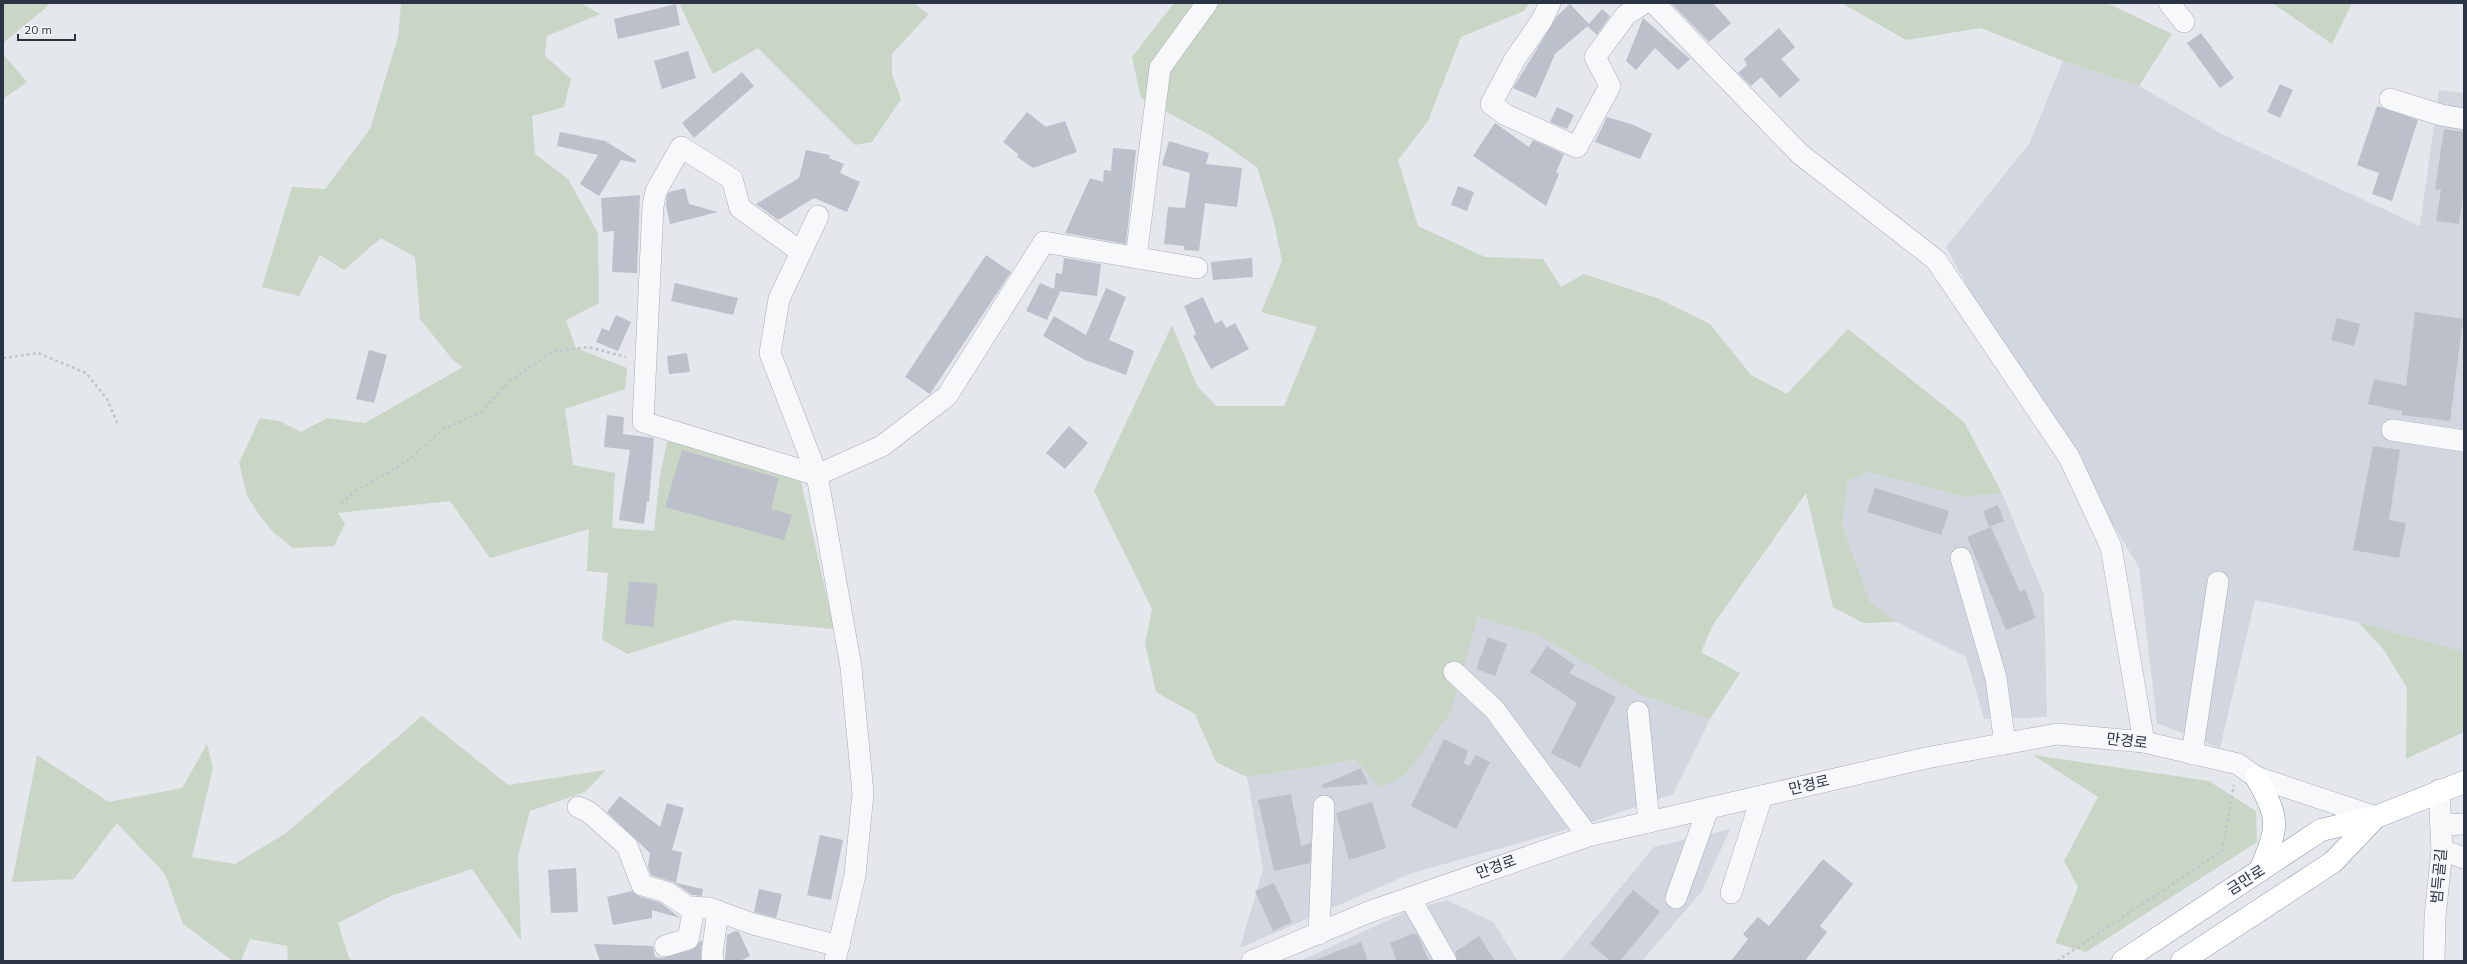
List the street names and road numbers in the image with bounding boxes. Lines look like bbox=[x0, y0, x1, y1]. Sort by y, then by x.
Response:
street label: 만경로 bbox=[2105, 729, 2149, 752]
street label: 만경로 bbox=[1787, 771, 1831, 798]
street label: 범득골길 bbox=[2427, 848, 2450, 904]
street label: 만경로 bbox=[1473, 851, 1519, 883]
street label: 금만로 bbox=[2223, 861, 2268, 899]

